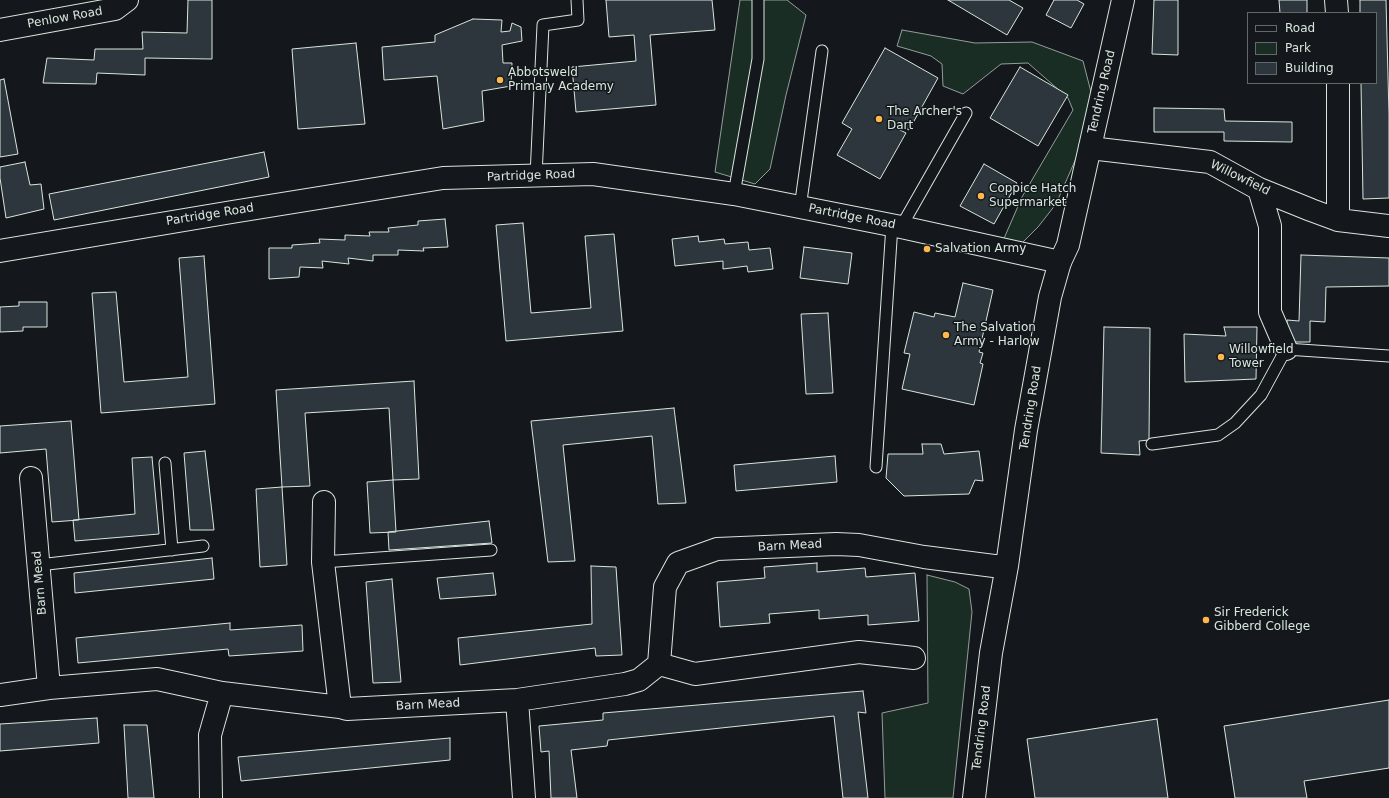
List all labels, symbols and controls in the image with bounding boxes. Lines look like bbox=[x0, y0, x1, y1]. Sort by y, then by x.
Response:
street label: Penlow Road bbox=[26, 4, 104, 32]
legend bbox=[1247, 12, 1377, 84]
text: Road bbox=[1285, 21, 1315, 35]
text: Park bbox=[1285, 41, 1311, 55]
street label: Tendring Road bbox=[1085, 49, 1119, 135]
text: Building bbox=[1285, 61, 1334, 75]
place label: Abbotsweld Primary Academy bbox=[508, 66, 614, 94]
marker: Abbotsweld Primary Academy bbox=[495, 75, 505, 85]
place label: The Archer's Dart bbox=[887, 105, 962, 133]
marker: The Archer's Dart bbox=[874, 114, 884, 124]
street label: Willowfield bbox=[1208, 157, 1272, 199]
street label: Partridge Road bbox=[487, 167, 575, 185]
place label: Coppice Hatch Supermarket bbox=[989, 182, 1076, 210]
marker: Coppice Hatch Supermarket bbox=[976, 191, 986, 201]
street label: Partridge Road bbox=[165, 201, 255, 229]
street label: Partridge Road bbox=[807, 201, 897, 233]
place label: Salvation Army bbox=[935, 242, 1026, 256]
marker: Salvation Army bbox=[922, 244, 932, 254]
place label: The Salvation Army - Harlow bbox=[954, 321, 1039, 349]
marker: The Salvation Army - Harlow bbox=[941, 330, 951, 340]
place label: Willowfield Tower bbox=[1229, 343, 1294, 371]
marker: Willowfield Tower bbox=[1216, 352, 1226, 362]
street label: Tendring Road bbox=[1017, 365, 1045, 451]
street label: Barn Mead bbox=[757, 537, 823, 555]
street label: Barn Mead bbox=[30, 550, 50, 616]
place label: Sir Frederick Gibberd College bbox=[1214, 606, 1310, 634]
marker: Sir Frederick Gibberd College bbox=[1201, 615, 1211, 625]
street label: Tendring Road bbox=[970, 685, 994, 771]
street label: Barn Mead bbox=[395, 696, 461, 714]

